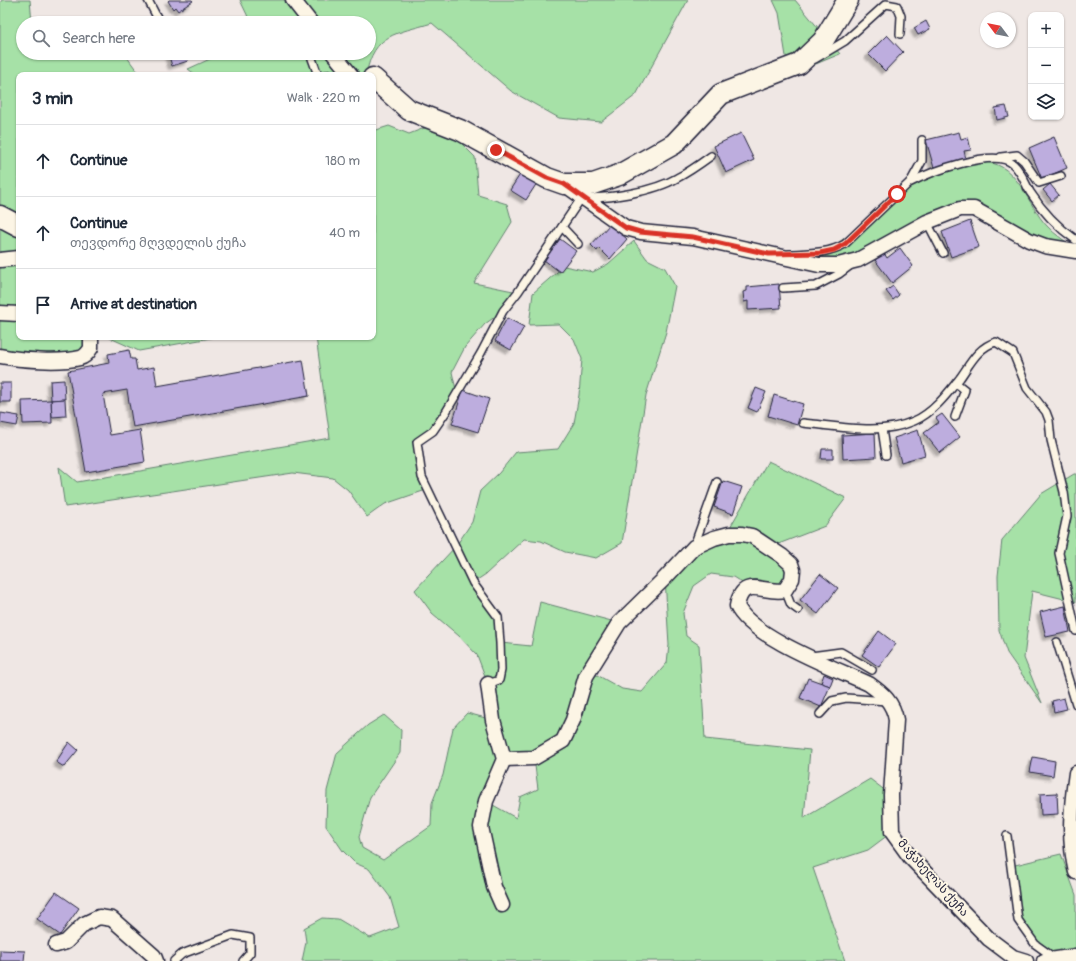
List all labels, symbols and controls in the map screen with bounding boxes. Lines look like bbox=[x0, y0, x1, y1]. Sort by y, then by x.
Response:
north arrow bbox=[980, 12, 1016, 48]
map controls bbox=[1028, 12, 1064, 120]
button: + bbox=[1028, 12, 1064, 48]
search box bbox=[16, 16, 376, 60]
icon: search bbox=[30, 27, 52, 49]
text: Search here bbox=[62, 29, 135, 48]
button: − bbox=[1028, 48, 1064, 84]
button: layers bbox=[1028, 84, 1064, 120]
text: 3 min bbox=[32, 88, 73, 109]
text: Walk · 220 m bbox=[287, 90, 360, 106]
route end bbox=[487, 141, 505, 159]
icon: ahead bbox=[32, 150, 54, 172]
text: Continue bbox=[70, 151, 128, 170]
text: 180 m bbox=[325, 153, 360, 169]
route start bbox=[888, 185, 906, 203]
text: Continue bbox=[70, 214, 128, 233]
icon: ahead bbox=[32, 222, 54, 244]
text: 40 m bbox=[329, 225, 360, 241]
text: თევდორე მღვდელის ქუჩა bbox=[70, 235, 246, 251]
icon: arrive bbox=[32, 294, 54, 316]
text: Arrive at destination bbox=[70, 295, 197, 314]
street label: მაჭახელას ქუჩა bbox=[894, 836, 972, 920]

